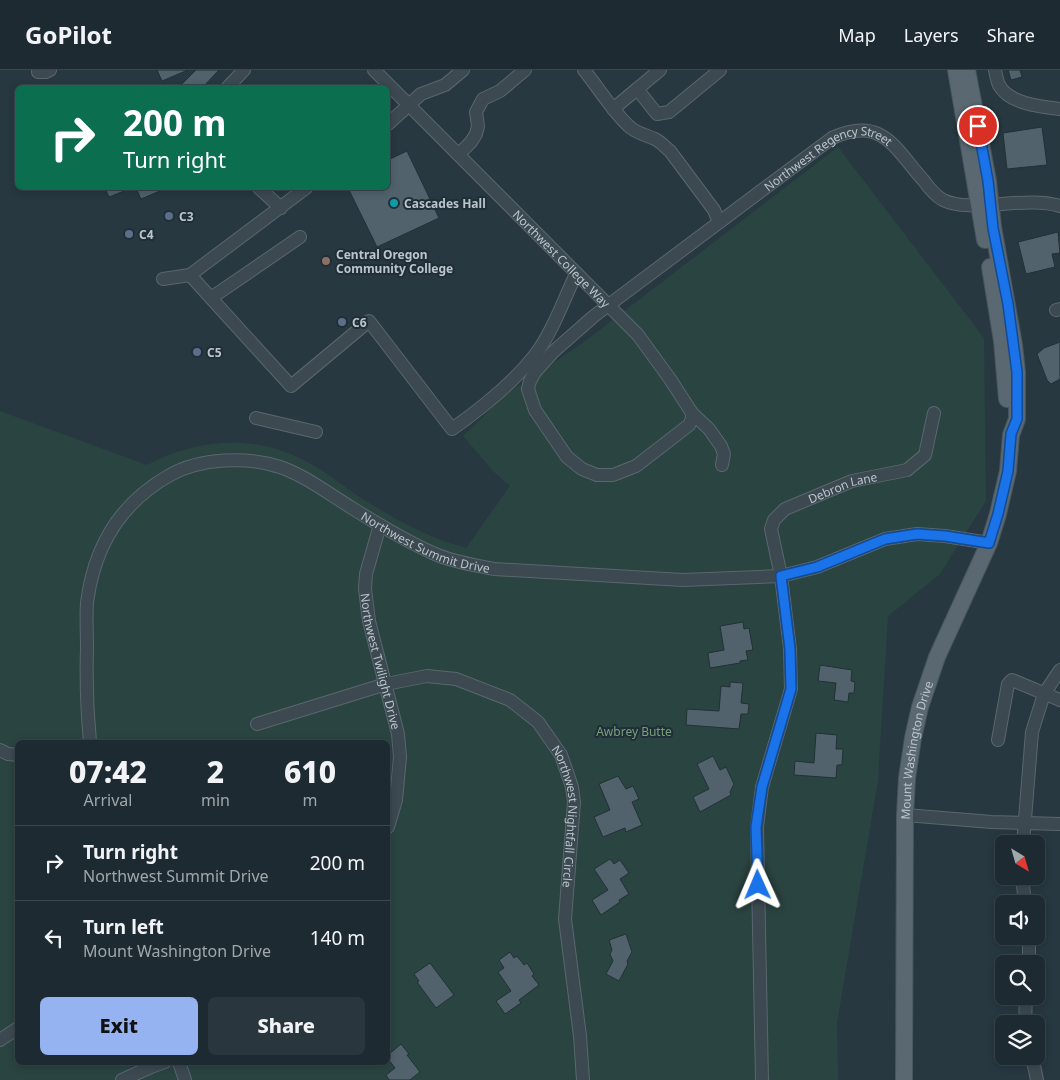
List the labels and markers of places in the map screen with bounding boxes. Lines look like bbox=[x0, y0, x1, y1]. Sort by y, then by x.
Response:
pin bbox=[957, 105, 999, 147]
place label: Cascades Hall bbox=[404, 195, 486, 212]
marker: Cascades Hall bbox=[388, 197, 400, 209]
place label: C3 bbox=[179, 208, 194, 225]
marker: C3 bbox=[163, 210, 175, 222]
place label: C4 bbox=[139, 226, 154, 243]
marker: C4 bbox=[123, 228, 135, 240]
place label: Central Oregon Community College bbox=[336, 246, 453, 277]
marker: Central Oregon Community College bbox=[320, 255, 332, 267]
place label: C6 bbox=[352, 314, 367, 331]
marker: C6 bbox=[336, 316, 348, 328]
place label: C5 bbox=[207, 344, 222, 361]
marker: C5 bbox=[191, 346, 203, 358]

